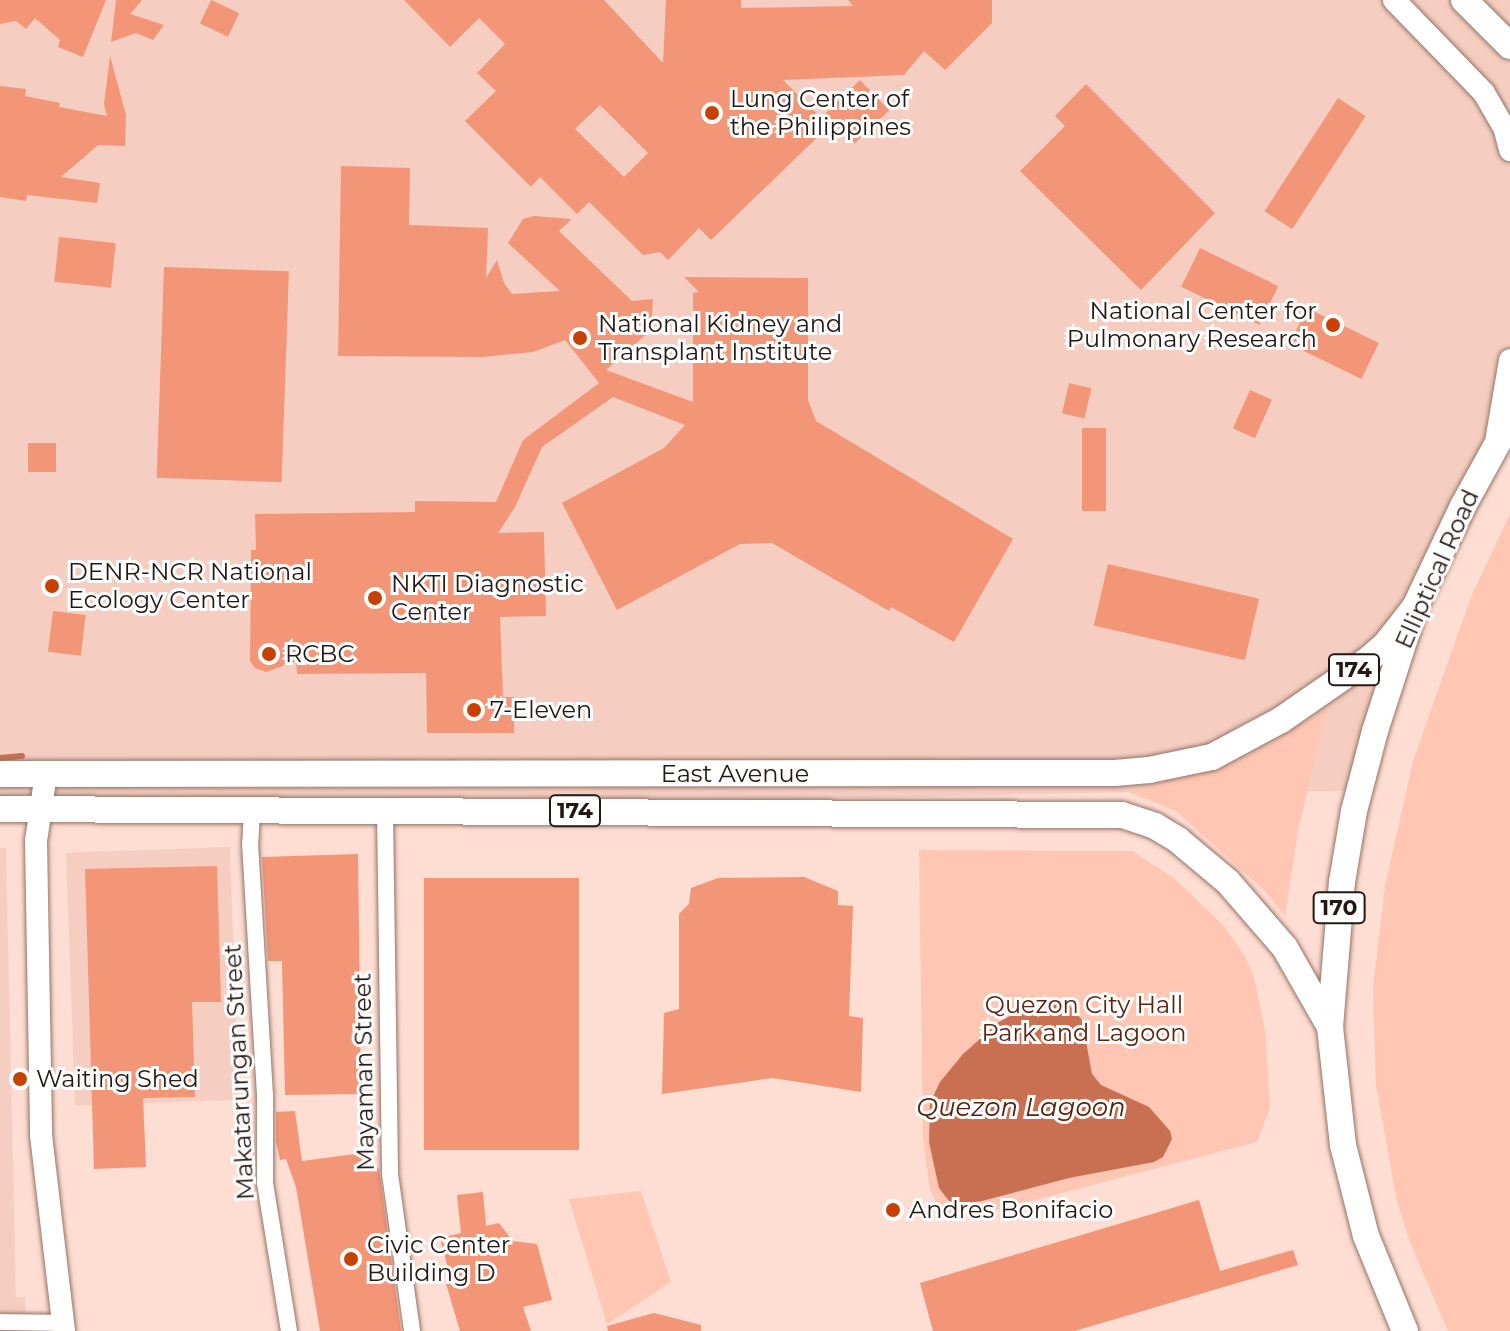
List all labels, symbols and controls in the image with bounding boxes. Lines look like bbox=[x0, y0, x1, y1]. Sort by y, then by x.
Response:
place label: Lung Center of the Philippines bbox=[730, 85, 911, 141]
marker: Lung Center of the Philippines bbox=[701, 102, 723, 124]
place label: National Center for Pulmonary Research bbox=[1067, 297, 1317, 353]
place label: National Kidney and Transplant Institute bbox=[598, 310, 842, 366]
marker: National Center for Pulmonary Research bbox=[1324, 316, 1342, 334]
marker: National Kidney and Transplant Institute bbox=[569, 327, 591, 349]
street label: Elliptical Road bbox=[1389, 485, 1485, 653]
place label: DENR-NCR National Ecology Center bbox=[68, 558, 312, 614]
place label: NKTI Diagnostic Center bbox=[391, 570, 584, 626]
marker: DENR-NCR National Ecology Center bbox=[43, 577, 61, 595]
marker: NKTI Diagnostic Center bbox=[366, 589, 384, 607]
place label: RCBC bbox=[285, 640, 354, 668]
marker: RCBC bbox=[260, 645, 278, 663]
road number: 174 bbox=[1328, 652, 1380, 688]
place label: 7-Eleven bbox=[490, 696, 592, 724]
marker: 7-Eleven bbox=[465, 701, 483, 719]
street label: East Avenue bbox=[661, 760, 809, 788]
road number: 174 bbox=[549, 793, 601, 829]
road number: 170 bbox=[1311, 890, 1367, 926]
street label: Makatarungan Street bbox=[218, 943, 260, 1201]
street label: Mayaman Street bbox=[348, 973, 380, 1171]
park label: Quezon City Hall Park and Lagoon bbox=[981, 991, 1187, 1047]
place label: Waiting Shed bbox=[36, 1065, 199, 1093]
marker: Waiting Shed bbox=[11, 1070, 29, 1088]
water label: Quezon Lagoon bbox=[916, 1092, 1126, 1124]
place label: Andres Bonifacio bbox=[909, 1196, 1113, 1224]
marker: Andres Bonifacio bbox=[884, 1201, 902, 1219]
place label: Civic Center Building D bbox=[367, 1231, 510, 1287]
marker: Civic Center Building D bbox=[342, 1250, 360, 1268]

